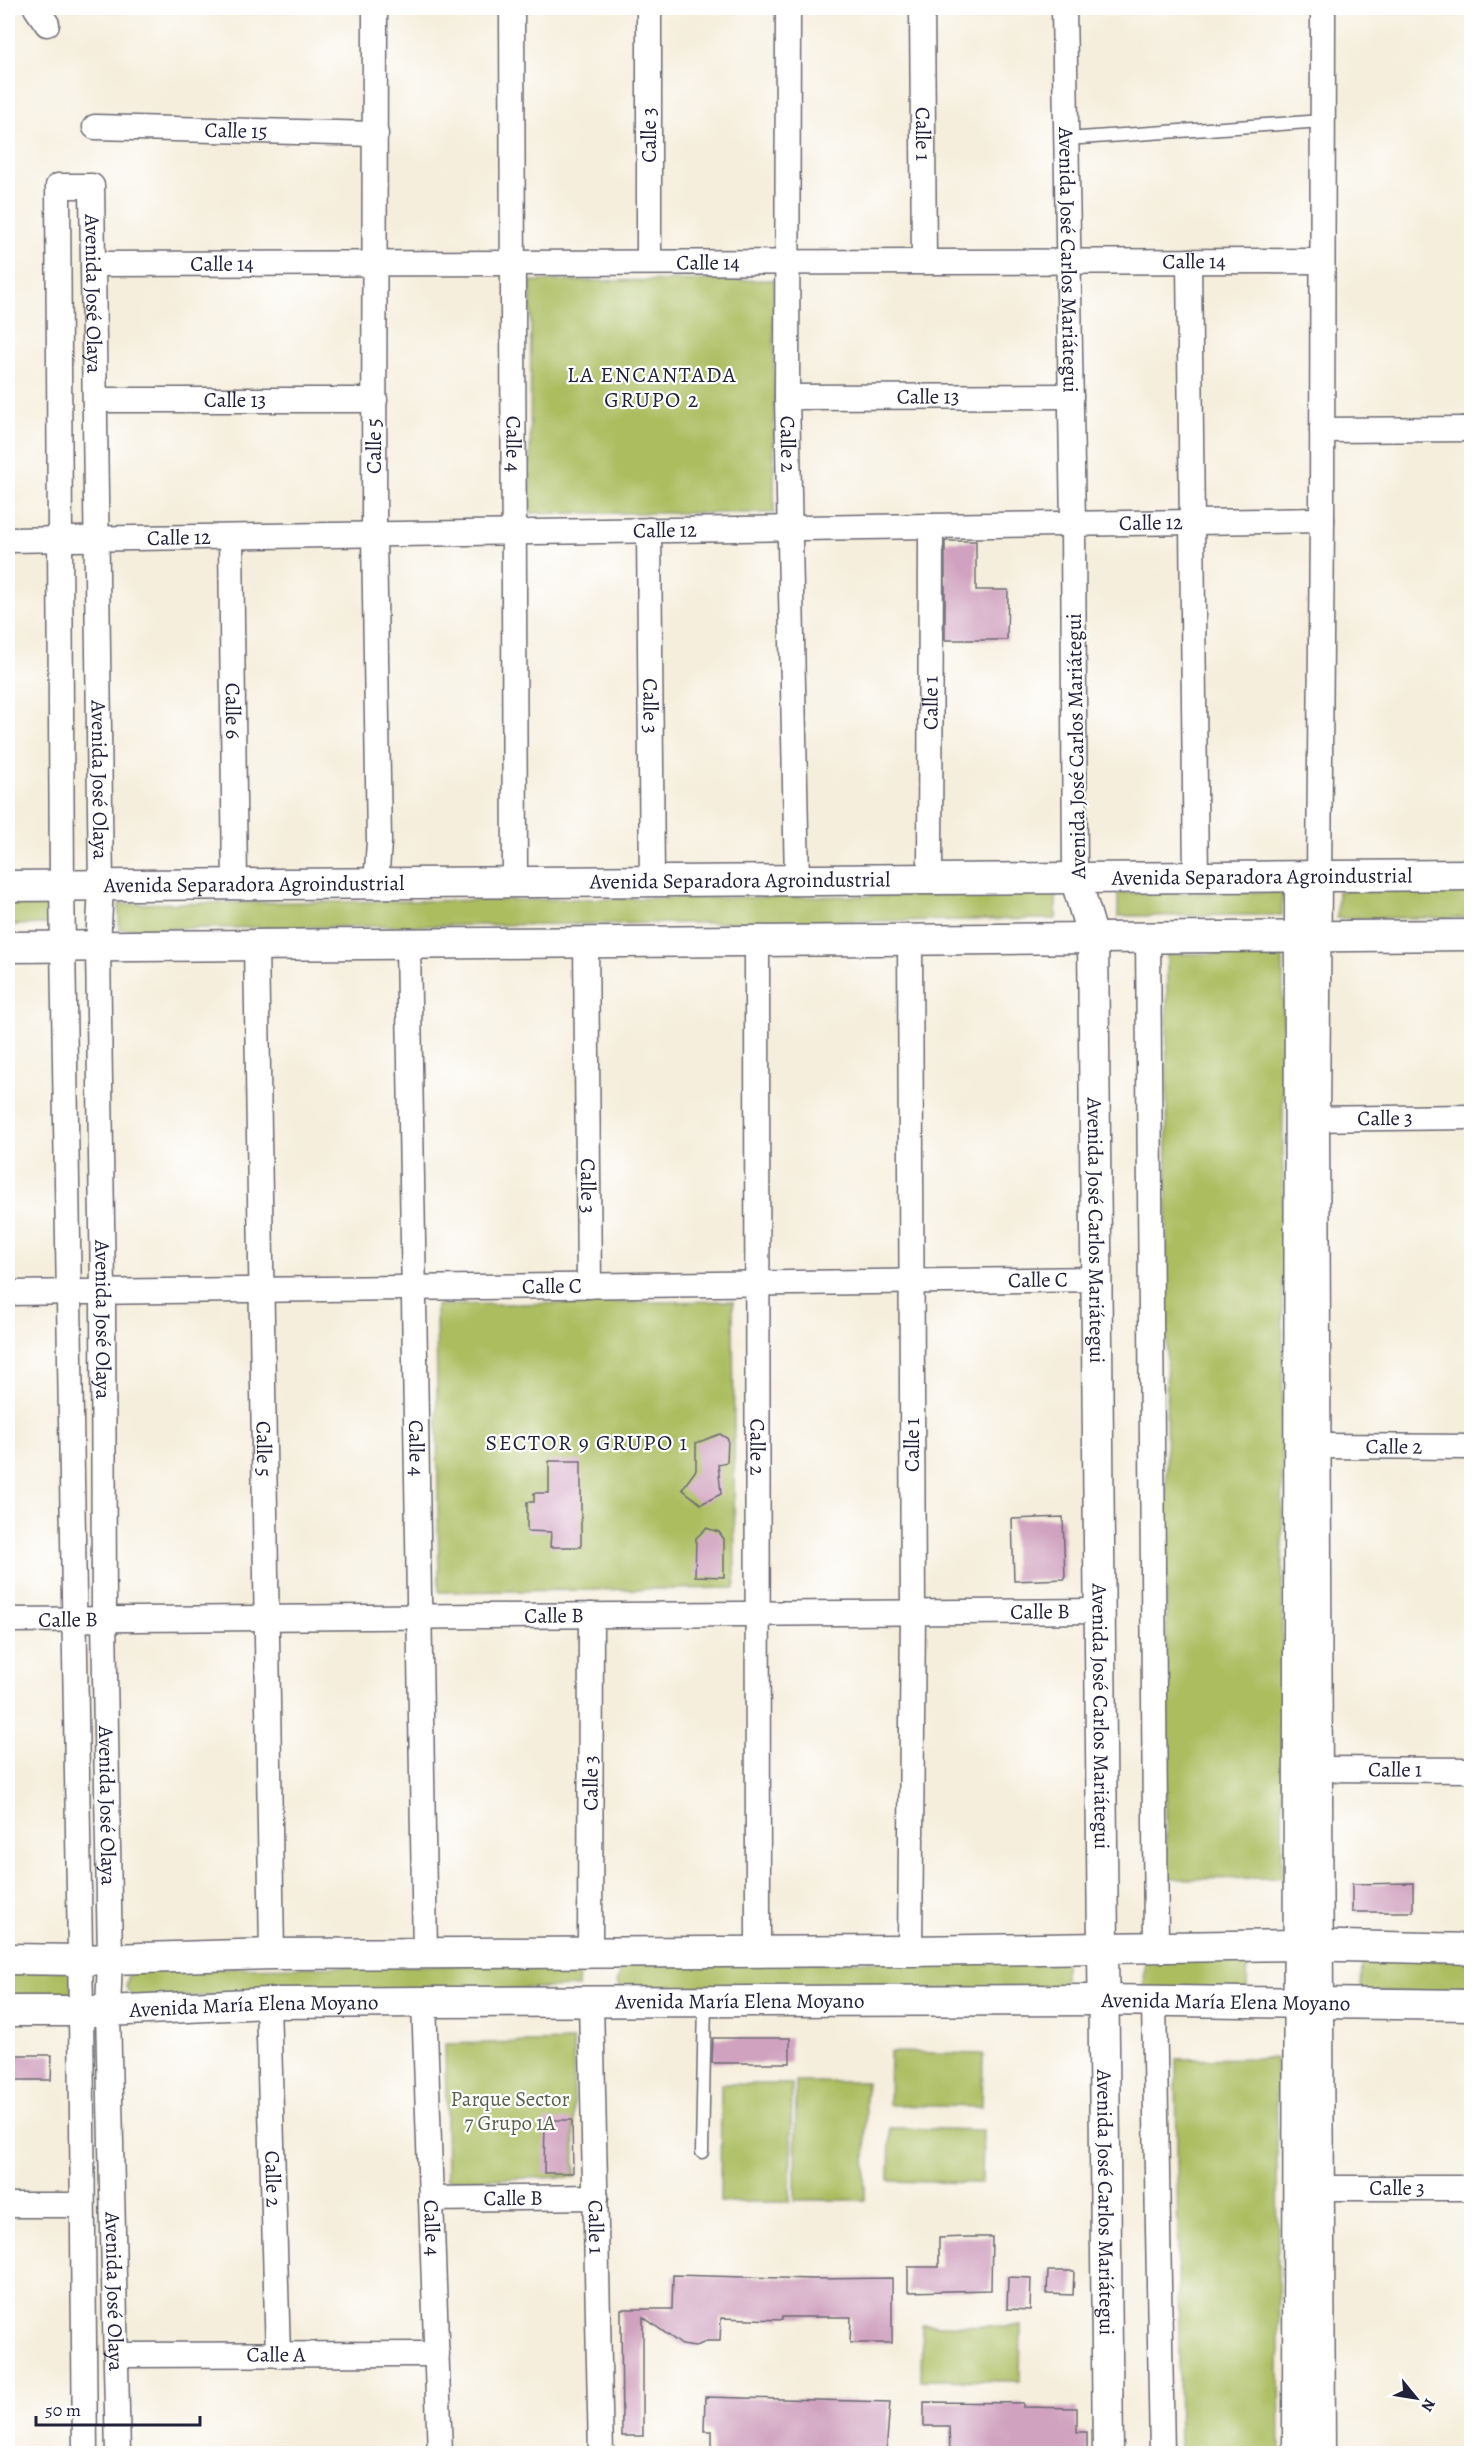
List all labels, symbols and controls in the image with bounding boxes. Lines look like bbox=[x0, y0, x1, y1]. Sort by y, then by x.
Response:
street label: Calle 3 bbox=[635, 107, 663, 163]
street label: Calle 1 bbox=[909, 107, 937, 161]
street label: Calle 15 bbox=[204, 116, 268, 145]
street label: Avenida José Carlos Mariátegui bbox=[1052, 126, 1085, 393]
street label: Avenida José Olaya bbox=[78, 213, 108, 374]
street label: Calle 14 bbox=[1162, 247, 1226, 275]
street label: Calle 14 bbox=[676, 248, 740, 277]
street label: Calle 14 bbox=[190, 250, 254, 278]
district label: LA ENCANTADA GRUPO 2 bbox=[567, 360, 737, 415]
street label: Calle 13 bbox=[897, 382, 959, 411]
street label: Calle 13 bbox=[204, 386, 266, 414]
street label: Calle 2 bbox=[773, 415, 803, 473]
street label: Calle 4 bbox=[499, 416, 528, 472]
street label: Calle 5 bbox=[360, 418, 388, 474]
street label: Calle 12 bbox=[1119, 508, 1183, 537]
street label: Calle 12 bbox=[633, 516, 697, 544]
street label: Calle 12 bbox=[147, 523, 211, 552]
street label: Avenida José Carlos Mariátegui bbox=[1060, 613, 1092, 880]
street label: Calle 1 bbox=[916, 676, 945, 730]
street label: Calle 3 bbox=[636, 678, 665, 734]
street label: Calle 6 bbox=[219, 683, 247, 740]
street label: Avenida José Olaya bbox=[85, 699, 115, 860]
street label: Avenida Separadora Agroindustrial bbox=[1110, 861, 1412, 892]
street label: Avenida Separadora Agroindustrial bbox=[589, 865, 890, 896]
street label: Avenida Separadora Agroindustrial bbox=[103, 869, 404, 899]
street label: Avenida José Carlos Mariátegui bbox=[1081, 1096, 1111, 1364]
street label: Calle 3 bbox=[1357, 1104, 1413, 1132]
street label: Calle 3 bbox=[574, 1158, 602, 1214]
street label: Avenida José Olaya bbox=[88, 1239, 117, 1400]
street label: Calle C bbox=[1008, 1265, 1068, 1294]
street label: Calle C bbox=[522, 1272, 582, 1300]
street label: Calle 1 bbox=[898, 1418, 926, 1472]
street label: Calle 2 bbox=[743, 1419, 772, 1475]
street label: Calle 4 bbox=[402, 1420, 431, 1476]
street label: Calle 5 bbox=[250, 1421, 278, 1477]
district label: SECTOR 9 GRUPO 1 bbox=[485, 1428, 689, 1458]
street label: Calle 2 bbox=[1366, 1432, 1422, 1461]
street label: Avenida José Carlos Mariátegui bbox=[1085, 1582, 1116, 1850]
street label: Calle B bbox=[1010, 1597, 1070, 1626]
street label: Calle B bbox=[524, 1601, 584, 1630]
street label: Calle B bbox=[38, 1605, 98, 1634]
street label: Avenida José Olaya bbox=[92, 1725, 123, 1886]
street label: Calle 3 bbox=[576, 1755, 605, 1811]
street label: Calle 1 bbox=[1368, 1755, 1422, 1784]
street label: Avenida María Elena Moyano bbox=[1100, 1986, 1351, 2017]
street label: Avenida María Elena Moyano bbox=[614, 1987, 864, 2015]
street label: Avenida María Elena Moyano bbox=[128, 1988, 378, 2024]
street label: Avenida José Carlos Mariátegui bbox=[1090, 2068, 1121, 2335]
park label: Parque Sector 7 Grupo 1A bbox=[451, 2085, 570, 2137]
street label: Calle 2 bbox=[258, 2150, 288, 2208]
street label: Calle 3 bbox=[1369, 2174, 1425, 2202]
street label: Calle B bbox=[483, 2184, 543, 2212]
street label: Calle 4 bbox=[417, 2199, 447, 2256]
street label: Calle 1 bbox=[581, 2200, 611, 2254]
street label: Avenida José Olaya bbox=[99, 2210, 130, 2372]
street label: Calle A bbox=[246, 2340, 306, 2369]
north arrow bbox=[1386, 2368, 1446, 2428]
scale bar bbox=[36, 2389, 200, 2427]
text: N bbox=[1416, 2394, 1441, 2416]
text: 50 m bbox=[45, 2398, 81, 2422]

